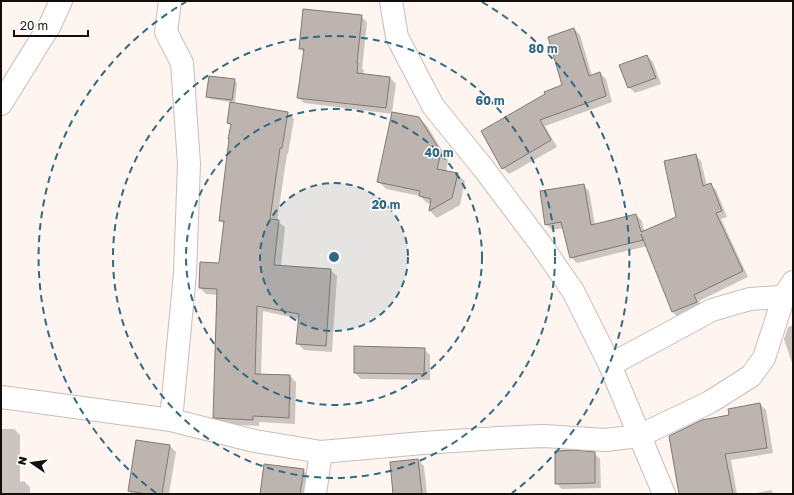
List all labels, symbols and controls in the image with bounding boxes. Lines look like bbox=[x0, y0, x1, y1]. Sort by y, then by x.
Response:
scale bar bbox=[14, 12, 88, 38]
text: 20 m bbox=[20, 18, 48, 33]
text: 80 m bbox=[529, 41, 557, 56]
text: 60 m bbox=[476, 93, 504, 108]
text: 40 m bbox=[425, 145, 453, 160]
text: 20 m bbox=[372, 197, 400, 212]
centre of rings bbox=[327, 250, 341, 264]
north arrow bbox=[12, 443, 52, 483]
text: N bbox=[14, 455, 29, 466]

